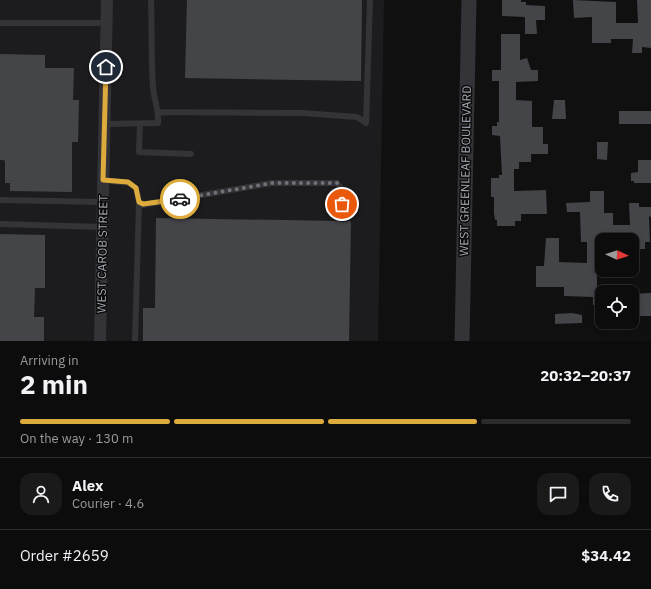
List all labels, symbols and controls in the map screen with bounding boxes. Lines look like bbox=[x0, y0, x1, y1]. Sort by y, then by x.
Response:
pin bbox=[89, 50, 123, 84]
icon: home bbox=[95, 56, 117, 78]
street label: WEST GREENLEAF BOULEVARD bbox=[456, 86, 474, 256]
courier bbox=[160, 179, 200, 219]
pin bbox=[325, 187, 359, 221]
icon: car bbox=[169, 188, 191, 210]
icon: bag bbox=[331, 193, 353, 215]
street label: WEST CAROB STREET bbox=[93, 195, 111, 313]
north arrow bbox=[595, 233, 639, 277]
map controls bbox=[595, 233, 639, 329]
button: locate bbox=[595, 285, 639, 329]
text: Arriving in bbox=[20, 352, 79, 369]
text: 20:32–20:37 bbox=[540, 366, 631, 385]
text: 2 min bbox=[20, 367, 88, 401]
text: On the way · 130 m bbox=[20, 430, 133, 447]
button: person bbox=[20, 473, 62, 515]
button: chat bbox=[537, 473, 579, 515]
button: phone bbox=[589, 473, 631, 515]
text: Alex bbox=[72, 476, 103, 495]
text: Courier · 4.6 bbox=[72, 495, 144, 512]
text: Order #2659 bbox=[20, 546, 109, 565]
text: $34.42 bbox=[581, 546, 631, 565]

